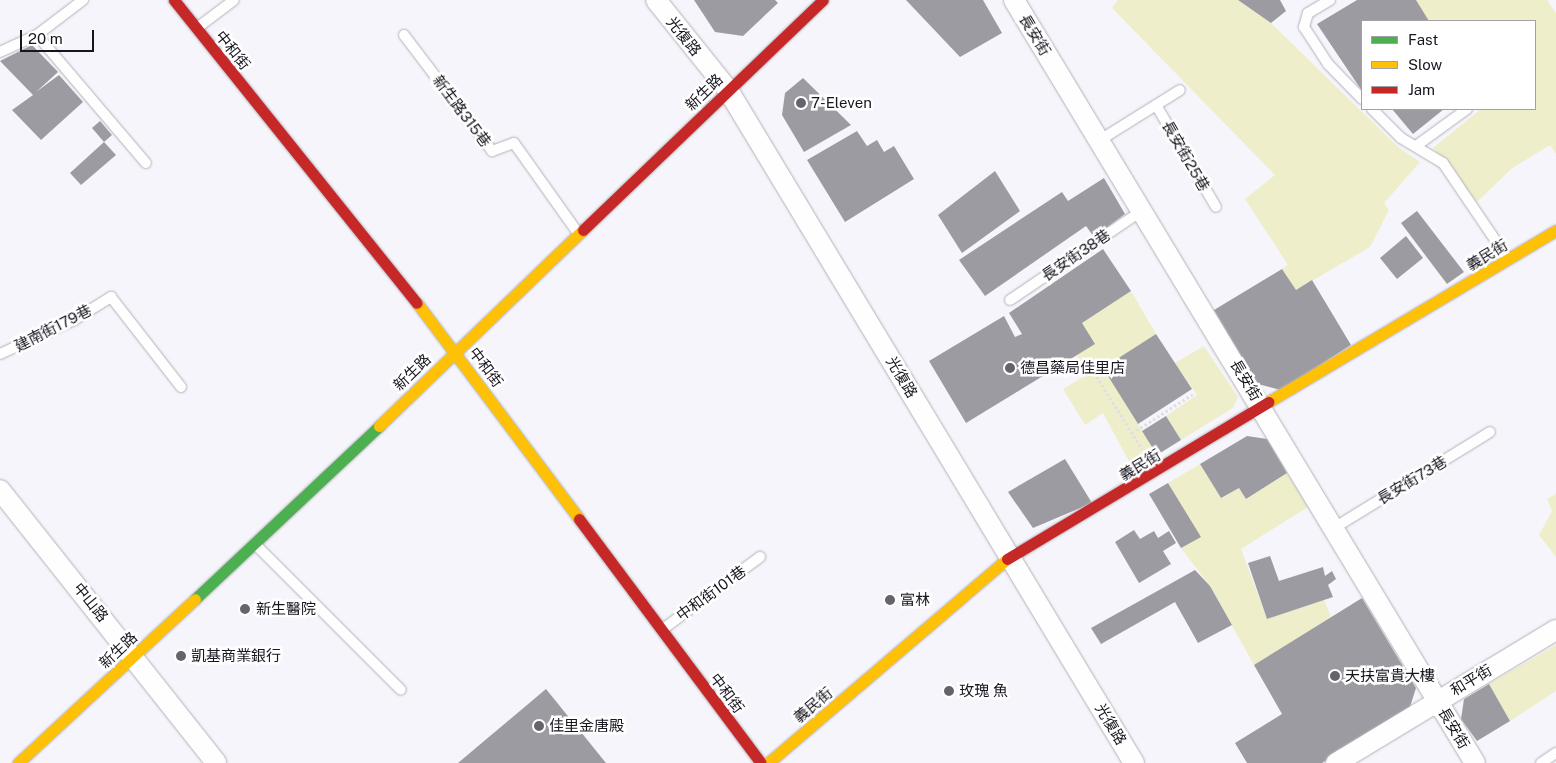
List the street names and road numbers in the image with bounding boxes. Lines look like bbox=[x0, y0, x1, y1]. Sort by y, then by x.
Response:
street label: 長安街 bbox=[1016, 11, 1054, 59]
street label: 光復路 bbox=[663, 13, 705, 59]
street label: 中和街 bbox=[212, 27, 254, 73]
street label: 新生路 bbox=[682, 70, 726, 114]
street label: 新生路315巷 bbox=[429, 72, 495, 150]
street label: 長安街25巷 bbox=[1159, 117, 1213, 195]
street label: 長安街38巷 bbox=[1038, 225, 1114, 285]
street label: 義民街 bbox=[1463, 236, 1511, 274]
street label: 建南街179巷 bbox=[11, 301, 95, 355]
street label: 中和街 bbox=[465, 344, 507, 390]
street label: 新生路 bbox=[390, 350, 434, 394]
street label: 光復路 bbox=[883, 353, 921, 401]
street label: 長安街 bbox=[1227, 356, 1265, 404]
street label: 義民街 bbox=[1116, 446, 1164, 484]
street label: 長安街73巷 bbox=[1374, 452, 1450, 508]
street label: 中和街101巷 bbox=[673, 562, 749, 624]
street label: 中山路 bbox=[70, 579, 112, 625]
street label: 新生路 bbox=[95, 628, 141, 672]
street label: 和平街 bbox=[1447, 661, 1495, 699]
street label: 中和街 bbox=[706, 670, 748, 716]
street label: 義民街 bbox=[790, 684, 836, 726]
street label: 光復路 bbox=[1092, 700, 1130, 748]
street label: 長安街 bbox=[1435, 704, 1473, 752]

